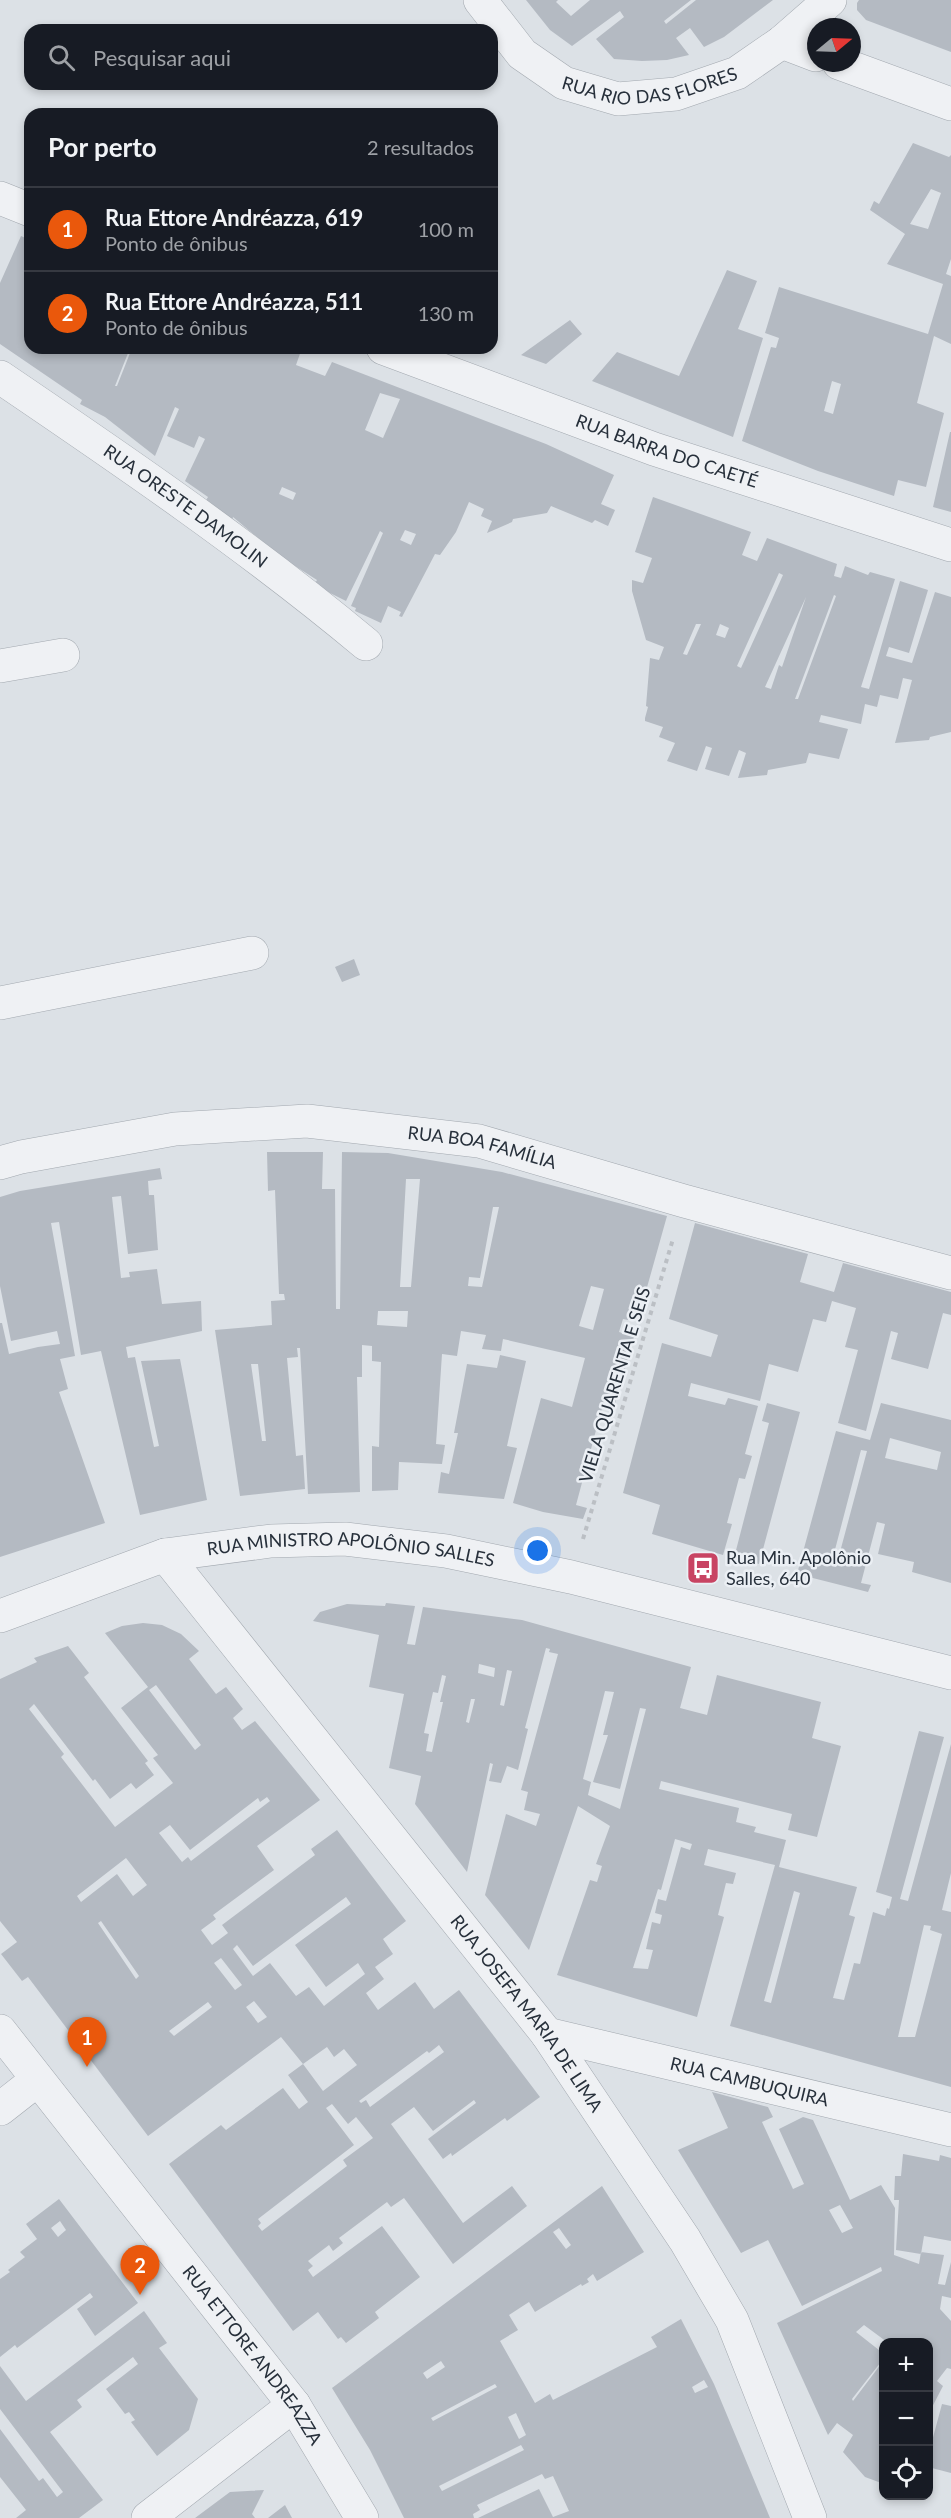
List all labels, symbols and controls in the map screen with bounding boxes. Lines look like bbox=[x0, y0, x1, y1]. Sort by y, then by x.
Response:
north arrow bbox=[807, 18, 861, 72]
search box bbox=[24, 24, 498, 90]
icon: search bbox=[45, 41, 78, 74]
text: Pesquisar aqui bbox=[93, 44, 231, 71]
street label: RUA RIO DAS FLORES bbox=[560, 62, 740, 109]
text: Por perto bbox=[48, 131, 157, 163]
text: 2 resultados bbox=[367, 135, 474, 159]
text: Rua Ettore Andréazza, 619 bbox=[105, 204, 363, 231]
text: 1 bbox=[62, 217, 73, 241]
text: 100 m bbox=[418, 217, 474, 241]
text: Ponto de ônibus bbox=[105, 231, 248, 255]
text: Rua Ettore Andréazza, 511 bbox=[105, 288, 363, 315]
text: 2 bbox=[62, 301, 73, 325]
text: 130 m bbox=[418, 301, 474, 325]
text: Ponto de ônibus bbox=[105, 315, 248, 339]
street label: RUA BARRA DO CAETÉ bbox=[573, 409, 761, 492]
street label: RUA ORESTE DAMOLIN bbox=[100, 439, 272, 572]
street label: RUA BOA FAMÍLIA bbox=[407, 1121, 560, 1173]
street label: VIELA QUARENTA E SEIS bbox=[574, 1284, 654, 1485]
street label: RUA MINISTRO APOLÔNIO SALLES bbox=[205, 1527, 497, 1571]
your location bbox=[523, 1536, 552, 1565]
place label: Rua Min. Apolônio Salles, 640 bbox=[726, 1546, 871, 1589]
bus stop icon: Rua Min. Apolônio Salles, 640 bbox=[685, 1550, 721, 1586]
street label: RUA JOSEFA MARIA DE LIMA bbox=[446, 1910, 608, 2116]
pin: 1 bbox=[68, 2018, 106, 2067]
street label: RUA CAMBUQUIRA bbox=[668, 2052, 832, 2111]
pin: 2 bbox=[120, 2246, 160, 2295]
street label: RUA ETTORE ANDREAZZA bbox=[178, 2261, 328, 2449]
map controls bbox=[879, 2338, 933, 2500]
button: + bbox=[879, 2338, 933, 2392]
button: − bbox=[879, 2392, 933, 2446]
button: locate bbox=[879, 2446, 933, 2500]

